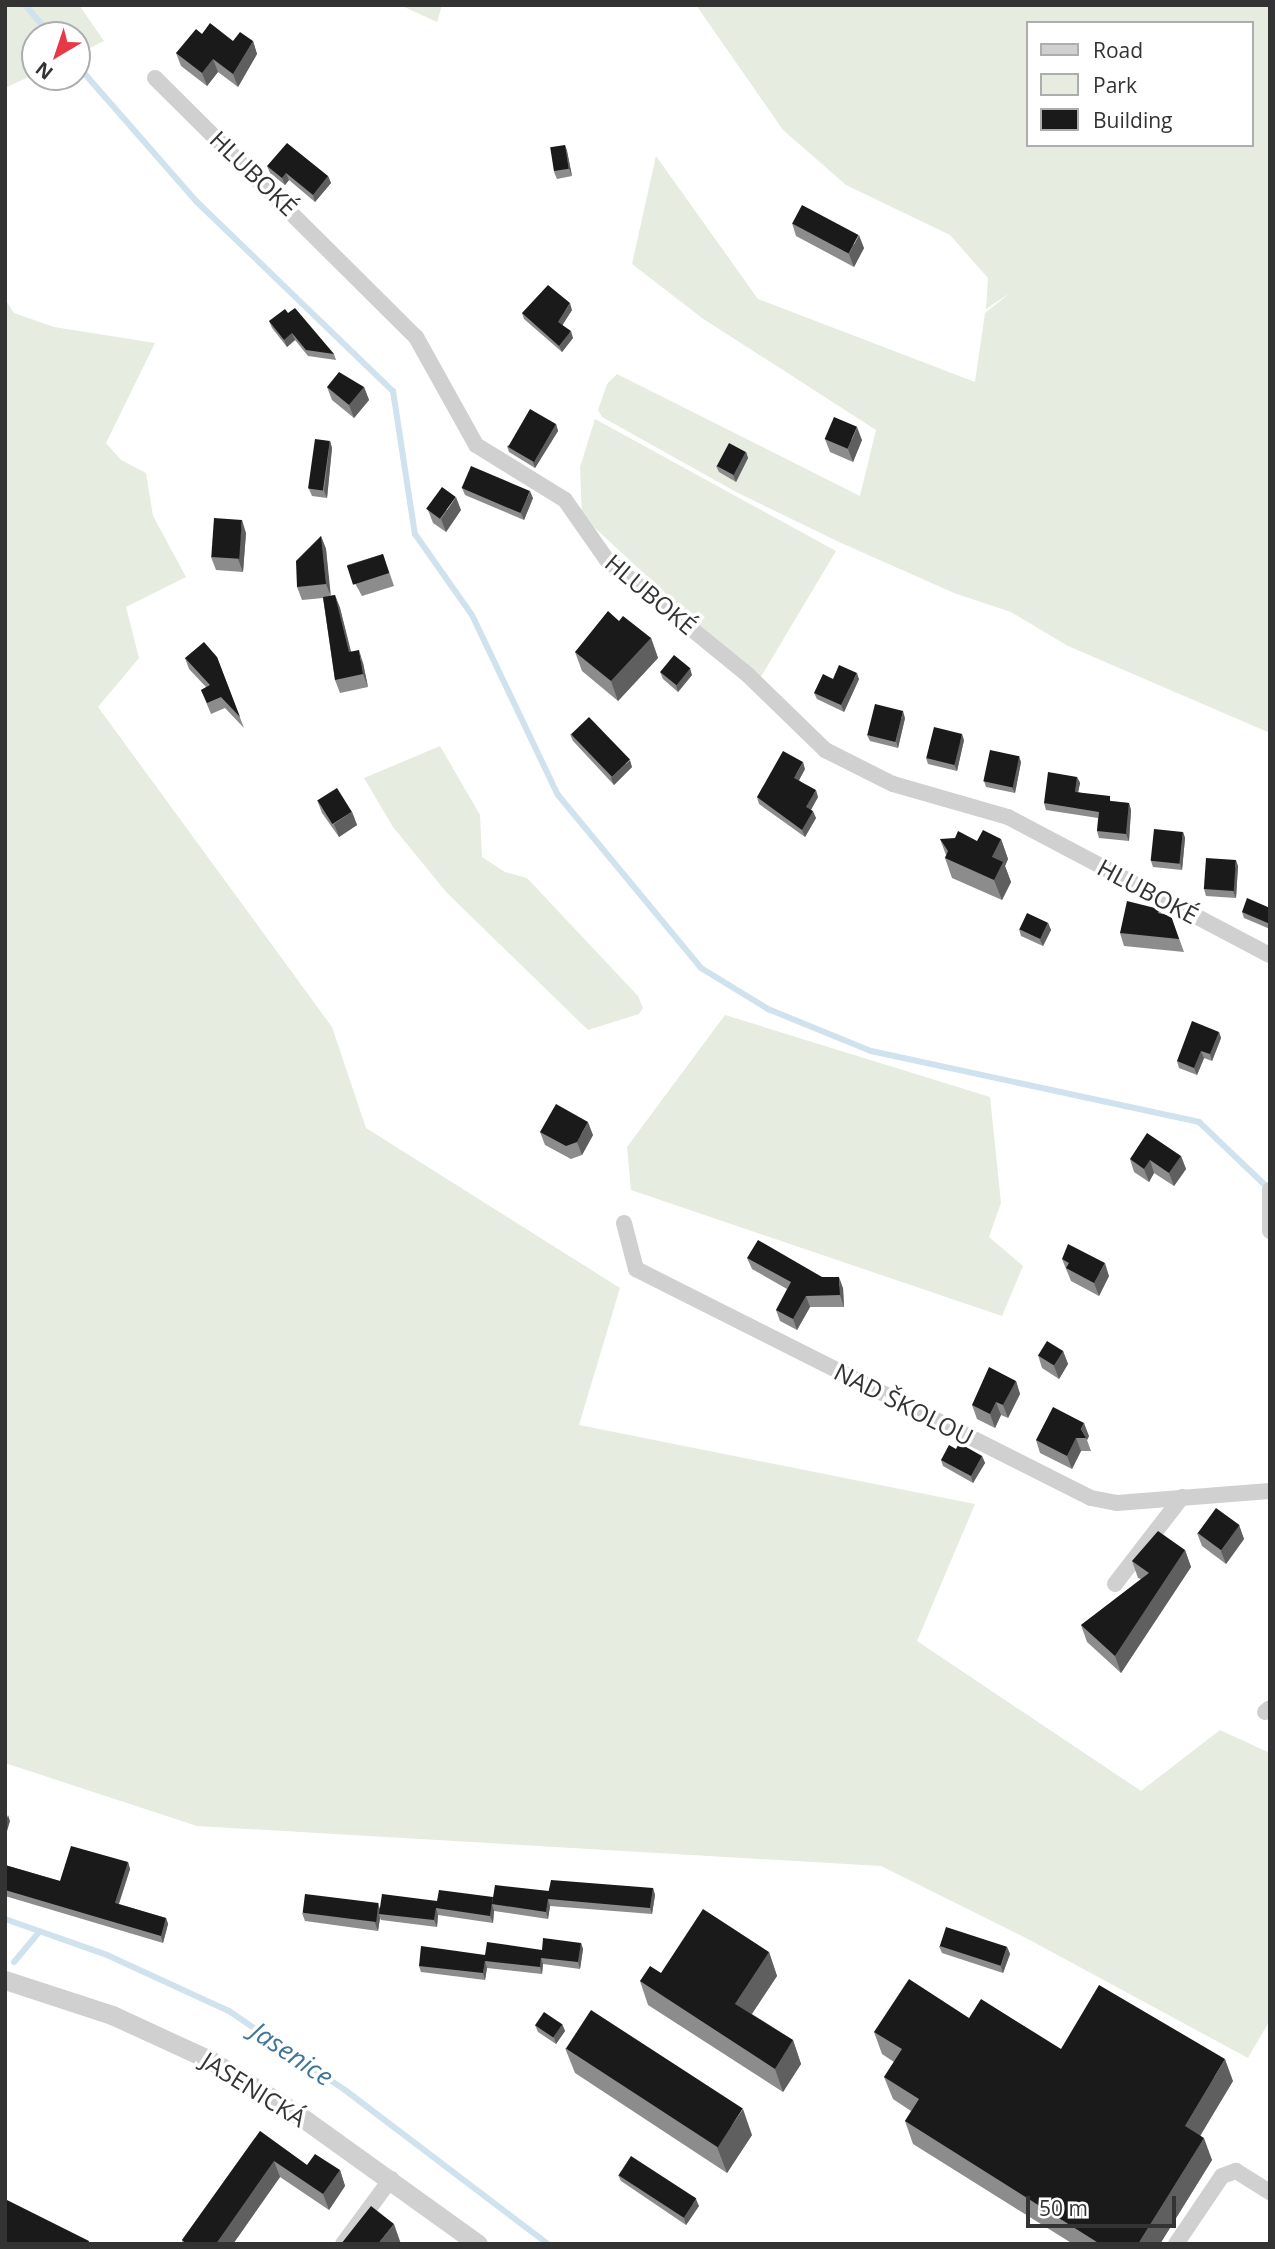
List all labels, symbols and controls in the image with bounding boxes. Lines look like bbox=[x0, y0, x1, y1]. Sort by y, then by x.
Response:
north arrow bbox=[21, 21, 91, 91]
legend bbox=[1026, 21, 1254, 147]
text: Road bbox=[1093, 36, 1143, 64]
text: N bbox=[30, 56, 58, 86]
text: Park bbox=[1093, 71, 1137, 99]
text: Building bbox=[1093, 106, 1172, 134]
street label: HLUBOKÉ bbox=[204, 124, 304, 222]
street label: HLUBOKÉ bbox=[600, 548, 702, 640]
street label: HLUBOKÉ bbox=[1093, 852, 1203, 930]
street label: NAD ŠKOLOU bbox=[830, 1357, 978, 1451]
water label: Jasenice bbox=[245, 2015, 339, 2093]
street label: JASENICKÁ bbox=[196, 2046, 312, 2132]
scale bar bbox=[1030, 2182, 1180, 2226]
text: 50 m bbox=[1039, 2194, 1088, 2222]

